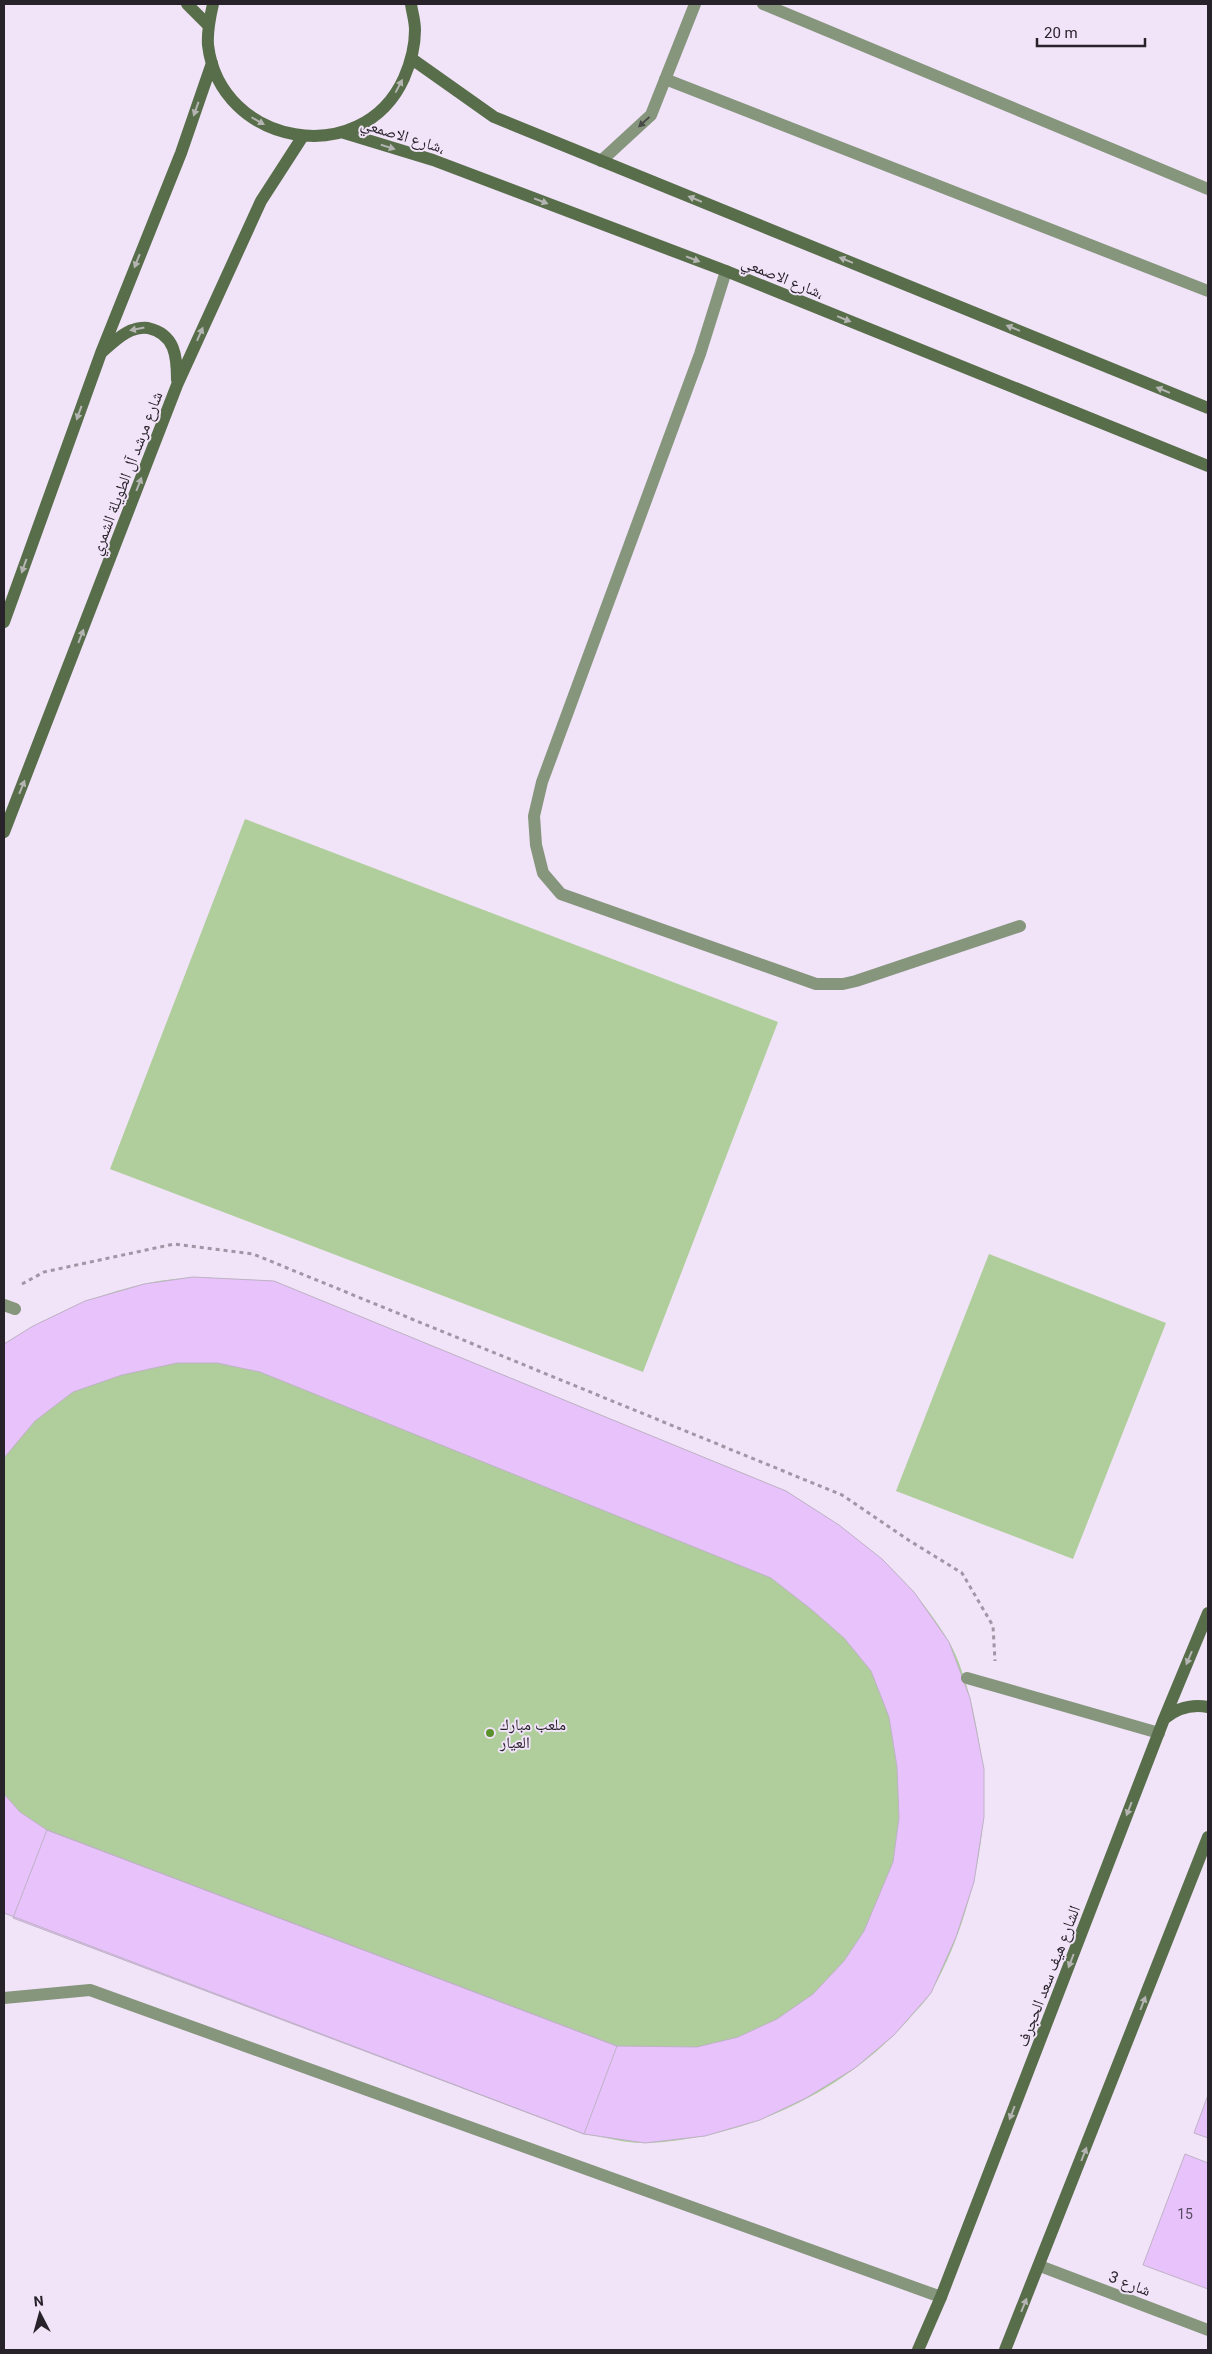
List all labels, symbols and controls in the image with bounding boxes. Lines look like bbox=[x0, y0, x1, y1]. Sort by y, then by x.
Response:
scale bar bbox=[1037, 15, 1144, 47]
text: 20 m bbox=[1044, 24, 1078, 42]
one-way arrow bbox=[395, 79, 403, 93]
one-way arrow bbox=[192, 102, 199, 117]
street label: شارع الاصمعي، bbox=[358, 114, 447, 160]
one-way arrow bbox=[638, 116, 650, 128]
one-way arrow bbox=[251, 117, 266, 125]
one-way arrow bbox=[380, 143, 395, 151]
one-way arrow bbox=[688, 195, 703, 202]
one-way arrow bbox=[533, 198, 548, 205]
street label: شارع الاصمعي، bbox=[738, 252, 827, 305]
one-way arrow bbox=[133, 254, 141, 268]
one-way arrow bbox=[685, 256, 700, 263]
one-way arrow bbox=[839, 256, 853, 264]
one-way arrow bbox=[836, 316, 851, 323]
one-way arrow bbox=[1006, 324, 1020, 332]
one-way arrow bbox=[129, 326, 145, 334]
one-way arrow bbox=[197, 327, 205, 341]
one-way arrow bbox=[1156, 385, 1170, 393]
street label: شارع مرشد آل الطويلة الشمري bbox=[86, 389, 169, 559]
one-way arrow bbox=[75, 405, 82, 420]
one-way arrow bbox=[135, 476, 143, 491]
one-way arrow bbox=[20, 558, 27, 573]
one-way arrow bbox=[77, 628, 85, 643]
one-way arrow bbox=[18, 779, 26, 794]
one-way arrow bbox=[1185, 1651, 1193, 1665]
place label: ملعب مبارك العيار bbox=[499, 1715, 566, 1752]
marker: ملعب مبارك العيار bbox=[484, 1727, 496, 1739]
one-way arrow bbox=[1125, 1802, 1133, 1817]
street label: الشارع هيف سعد الحجرف bbox=[1013, 1903, 1085, 2050]
one-way arrow bbox=[1067, 1954, 1075, 1969]
one-way arrow bbox=[1139, 1995, 1147, 2010]
one-way arrow bbox=[1008, 2105, 1015, 2120]
one-way arrow bbox=[1080, 2147, 1088, 2161]
house number: 15 bbox=[1177, 2206, 1193, 2222]
street label: شارع 3 bbox=[1106, 2267, 1153, 2301]
north arrow bbox=[15, 2289, 65, 2339]
text: N bbox=[33, 2293, 44, 2310]
one-way arrow bbox=[1020, 2298, 1028, 2312]

